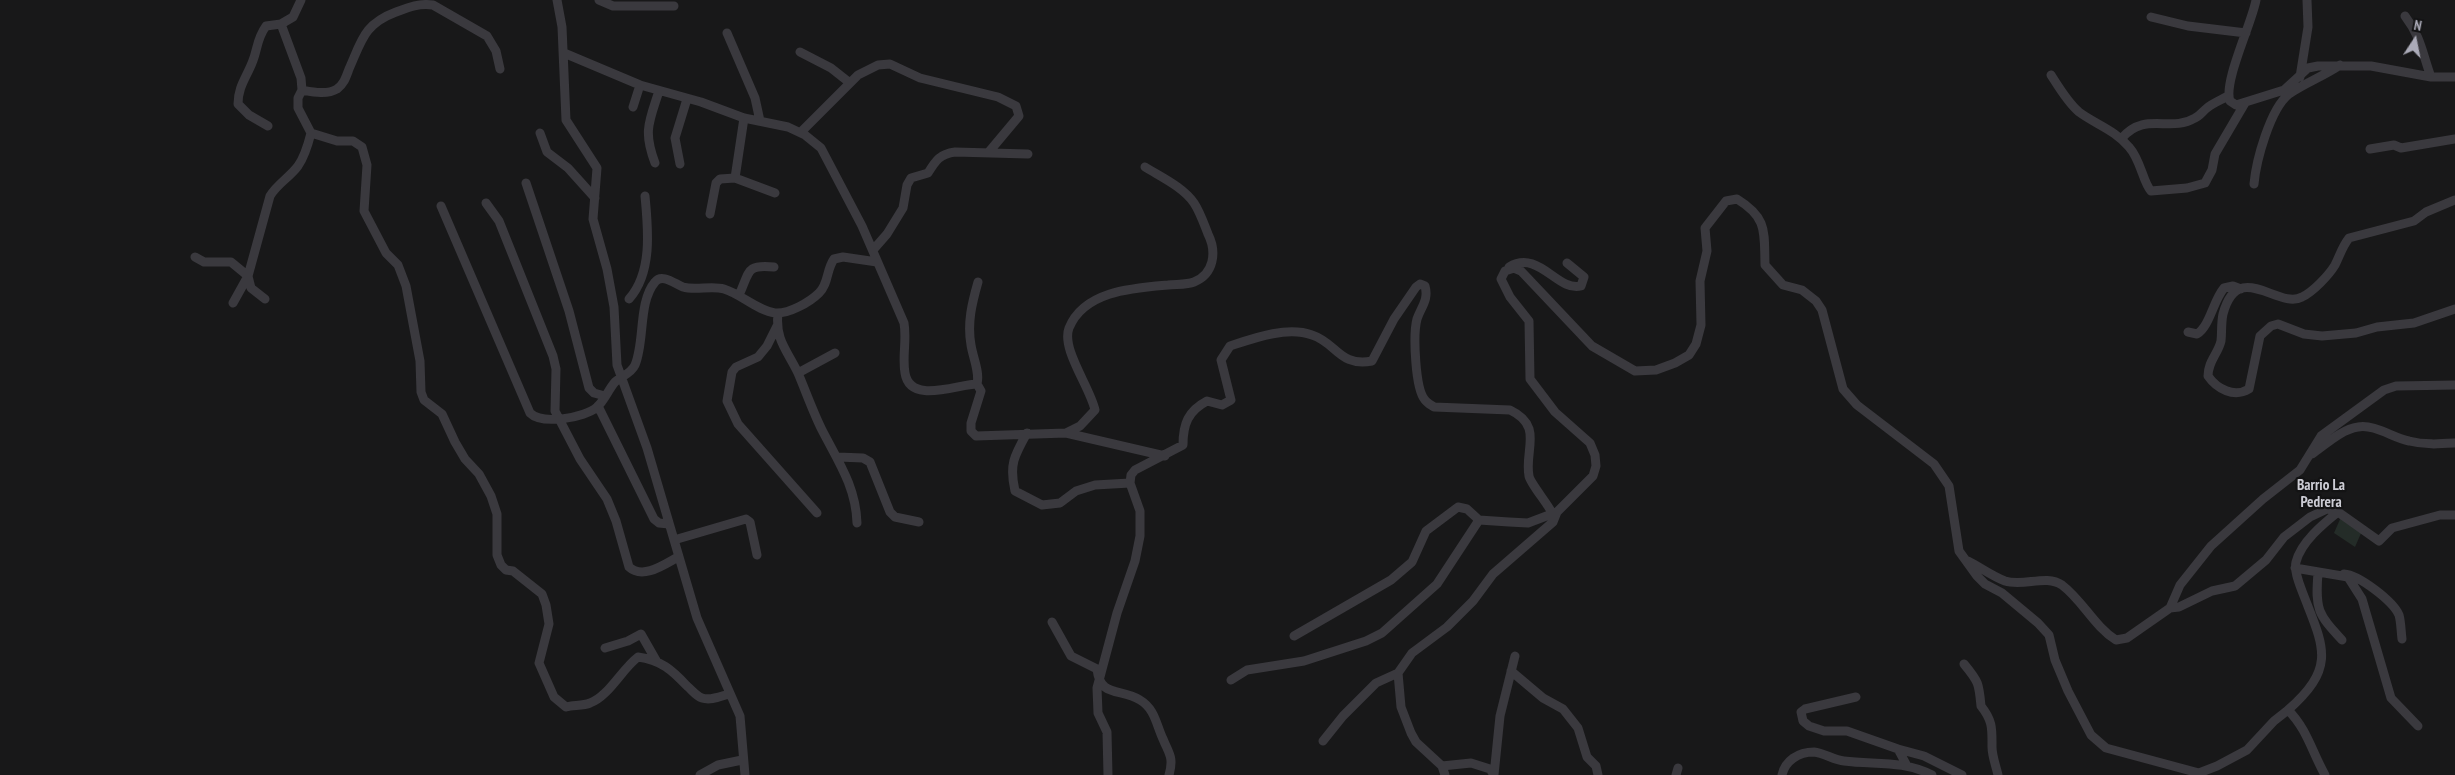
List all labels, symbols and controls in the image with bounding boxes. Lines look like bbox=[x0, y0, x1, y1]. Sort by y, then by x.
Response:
north arrow bbox=[2390, 15, 2440, 65]
text: N bbox=[2412, 16, 2423, 35]
district label: Barrio La Pedrera bbox=[2297, 477, 2345, 512]

